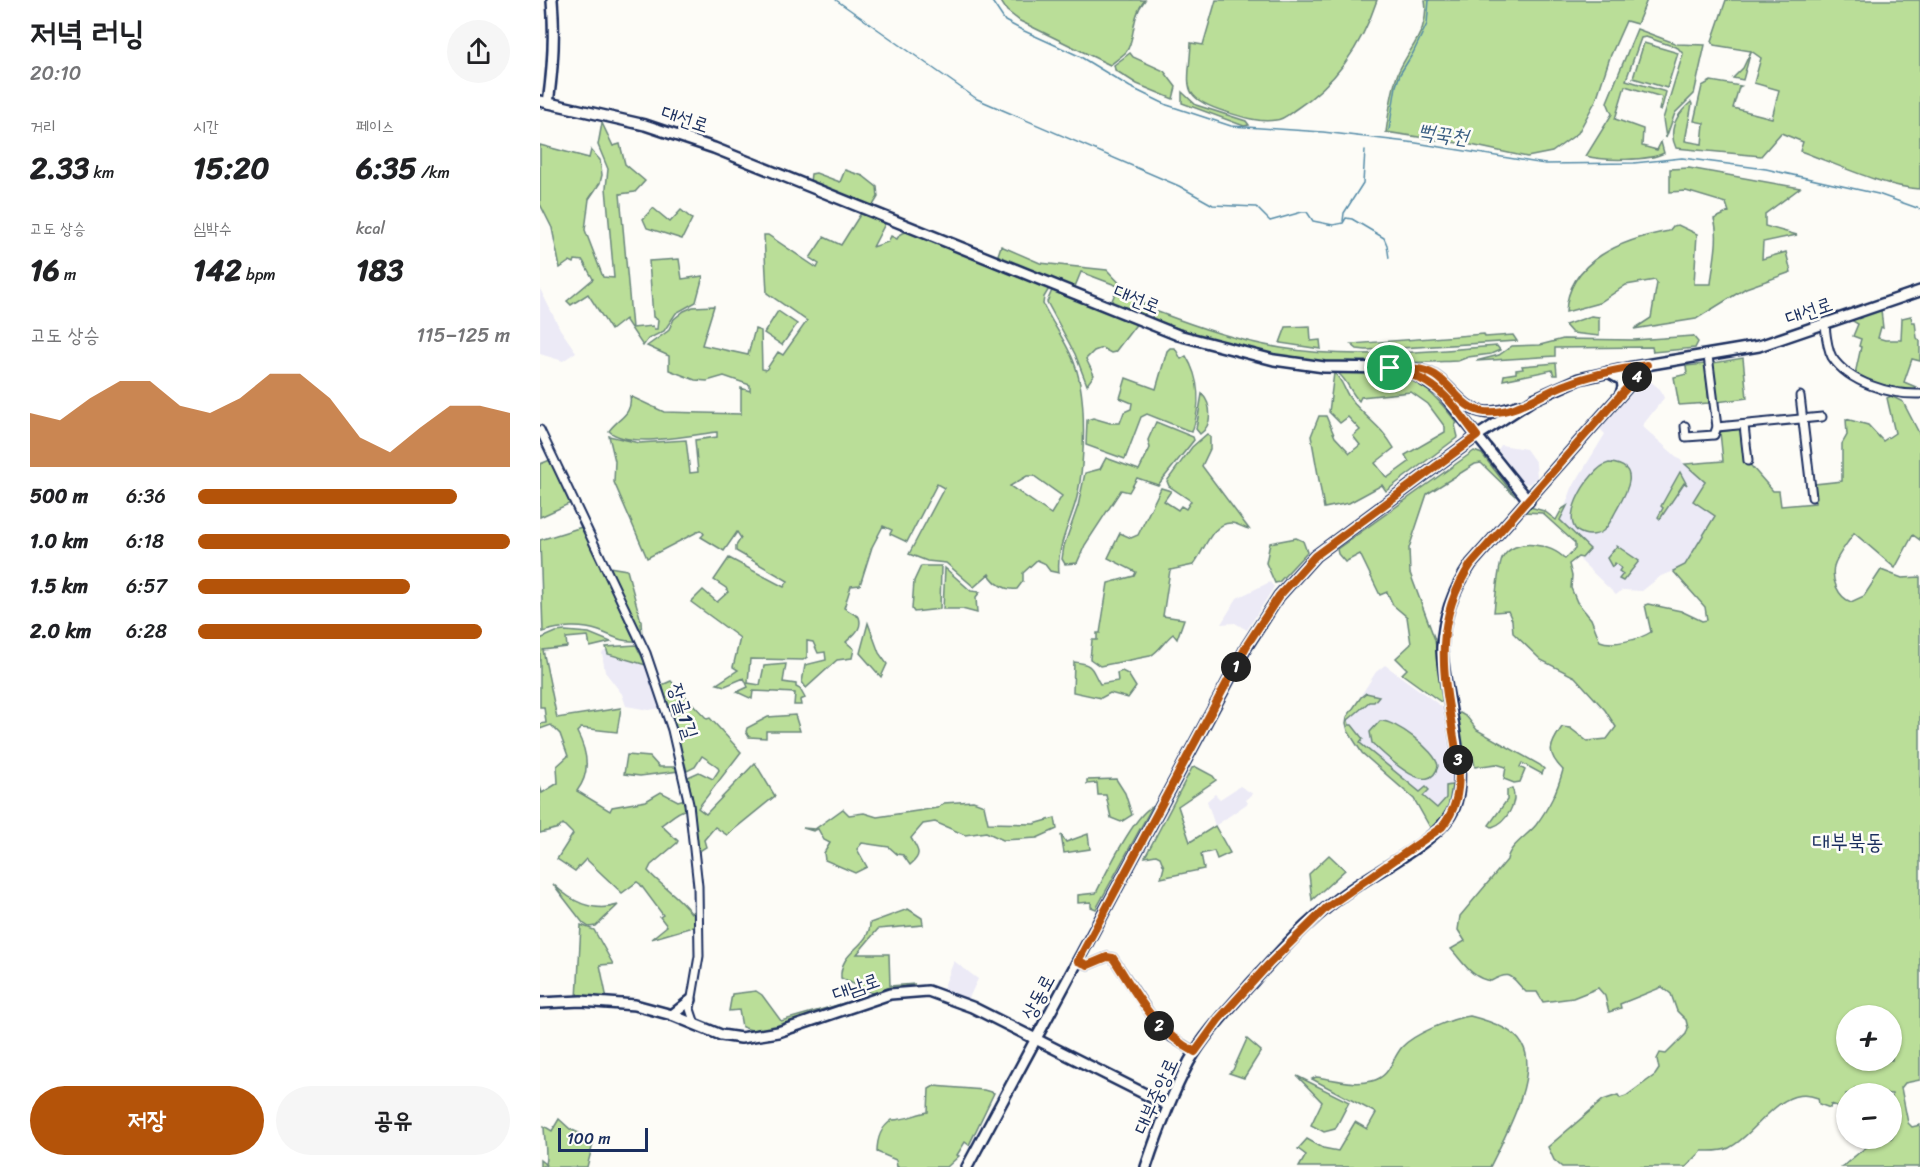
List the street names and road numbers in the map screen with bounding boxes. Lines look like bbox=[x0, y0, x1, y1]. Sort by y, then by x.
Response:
street label: 대선로 bbox=[657, 95, 713, 143]
street label: 대선로 bbox=[1108, 274, 1166, 324]
street label: 대선로 bbox=[1780, 287, 1838, 335]
street label: 장골1길 bbox=[658, 679, 708, 743]
street label: 대남로 bbox=[827, 963, 885, 1011]
street label: 상동로 bbox=[1011, 967, 1065, 1027]
street label: 대부중앙로 bbox=[1124, 1052, 1188, 1140]

